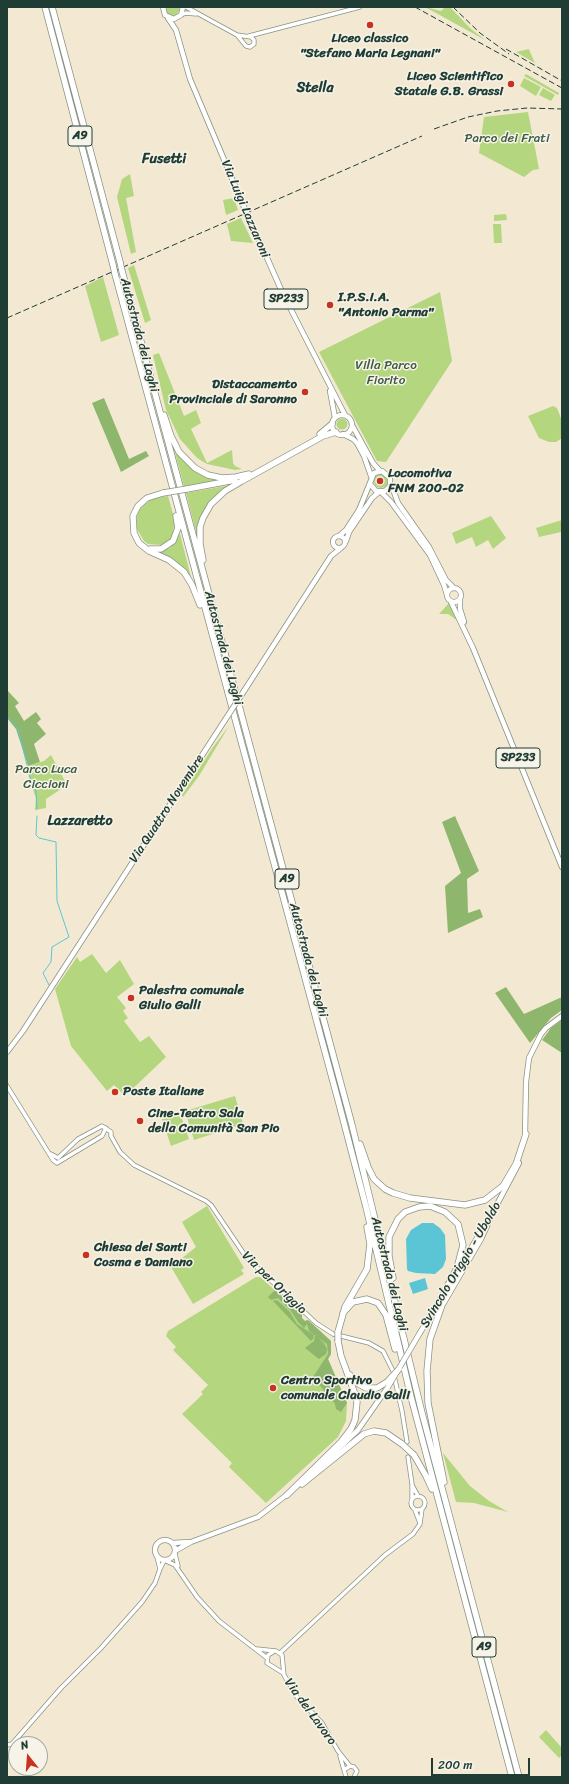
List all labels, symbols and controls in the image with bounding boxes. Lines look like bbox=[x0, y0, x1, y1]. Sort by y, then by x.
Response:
marker: Liceo classico "Stefano Maria Legnani" bbox=[365, 20, 375, 30]
place label: Liceo classico "Stefano Maria Legnani" bbox=[300, 31, 440, 62]
place label: Liceo Scientifico Statale G.B. Grassi bbox=[395, 69, 503, 100]
marker: Liceo Scientifico Statale G.B. Grassi bbox=[506, 79, 516, 89]
district label: Stella bbox=[296, 80, 334, 96]
road number: A9 bbox=[68, 126, 92, 146]
park label: Parco dei Frati bbox=[465, 131, 549, 147]
district label: Fusetti bbox=[142, 151, 186, 167]
street label: Via Luigi Lazzaroni bbox=[217, 158, 273, 260]
street label: Autostrada dei Laghi bbox=[116, 276, 162, 394]
road number: SP233 bbox=[264, 289, 308, 309]
place label: I.P.S.I.A. "Antonio Parma" bbox=[338, 290, 433, 321]
marker: I.P.S.I.A. "Antonio Parma" bbox=[325, 300, 335, 310]
park label: Villa Parco Fiorito bbox=[355, 358, 417, 389]
place label: Distaccamento Provinciale di Saronno bbox=[169, 377, 297, 408]
marker: Distaccamento Provinciale di Saronno bbox=[300, 387, 310, 397]
place label: Locomotiva FNM 200-02 bbox=[388, 466, 464, 497]
marker: Locomotiva FNM 200-02 bbox=[375, 476, 385, 486]
street label: Autostrada dei Laghi bbox=[200, 589, 246, 707]
road number: SP233 bbox=[496, 748, 540, 768]
street label: Via Quattro Novembre bbox=[126, 752, 208, 866]
park label: Parco Luca Ciccioni bbox=[15, 762, 77, 793]
district label: Lazzaretto bbox=[48, 813, 112, 829]
road number: A9 bbox=[275, 869, 299, 889]
street label: Autostrada dei Laghi bbox=[285, 901, 331, 1019]
place label: Palestra comunale Giulio Galli bbox=[139, 983, 244, 1014]
marker: Palestra comunale Giulio Galli bbox=[126, 993, 136, 1003]
place label: Poste Italiane bbox=[123, 1084, 204, 1100]
marker: Poste Italiane bbox=[110, 1087, 120, 1097]
place label: Cine-Teatro Sala della Comunità San Pio bbox=[148, 1106, 279, 1137]
marker: Cine-Teatro Sala della Comunità San Pio bbox=[135, 1116, 145, 1126]
street label: Svincolo Origgio - Uboldo bbox=[417, 1199, 505, 1331]
street label: Autostrada dei Laghi bbox=[367, 1215, 411, 1333]
place label: Chiesa dei Santi Cosma e Damiano bbox=[94, 1240, 193, 1271]
street label: Via per Origgio bbox=[238, 1248, 310, 1318]
marker: Chiesa dei Santi Cosma e Damiano bbox=[81, 1250, 91, 1260]
place label: Centro Sportivo comunale Claudio Galli bbox=[281, 1373, 410, 1404]
marker: Centro Sportivo comunale Claudio Galli bbox=[268, 1383, 278, 1393]
road number: A9 bbox=[472, 1637, 496, 1657]
street label: Via del Lavoro bbox=[281, 1676, 339, 1748]
text: N bbox=[18, 1735, 31, 1755]
north arrow bbox=[8, 1736, 48, 1776]
scale bar bbox=[433, 1750, 532, 1776]
text: 200 m bbox=[438, 1754, 472, 1776]

